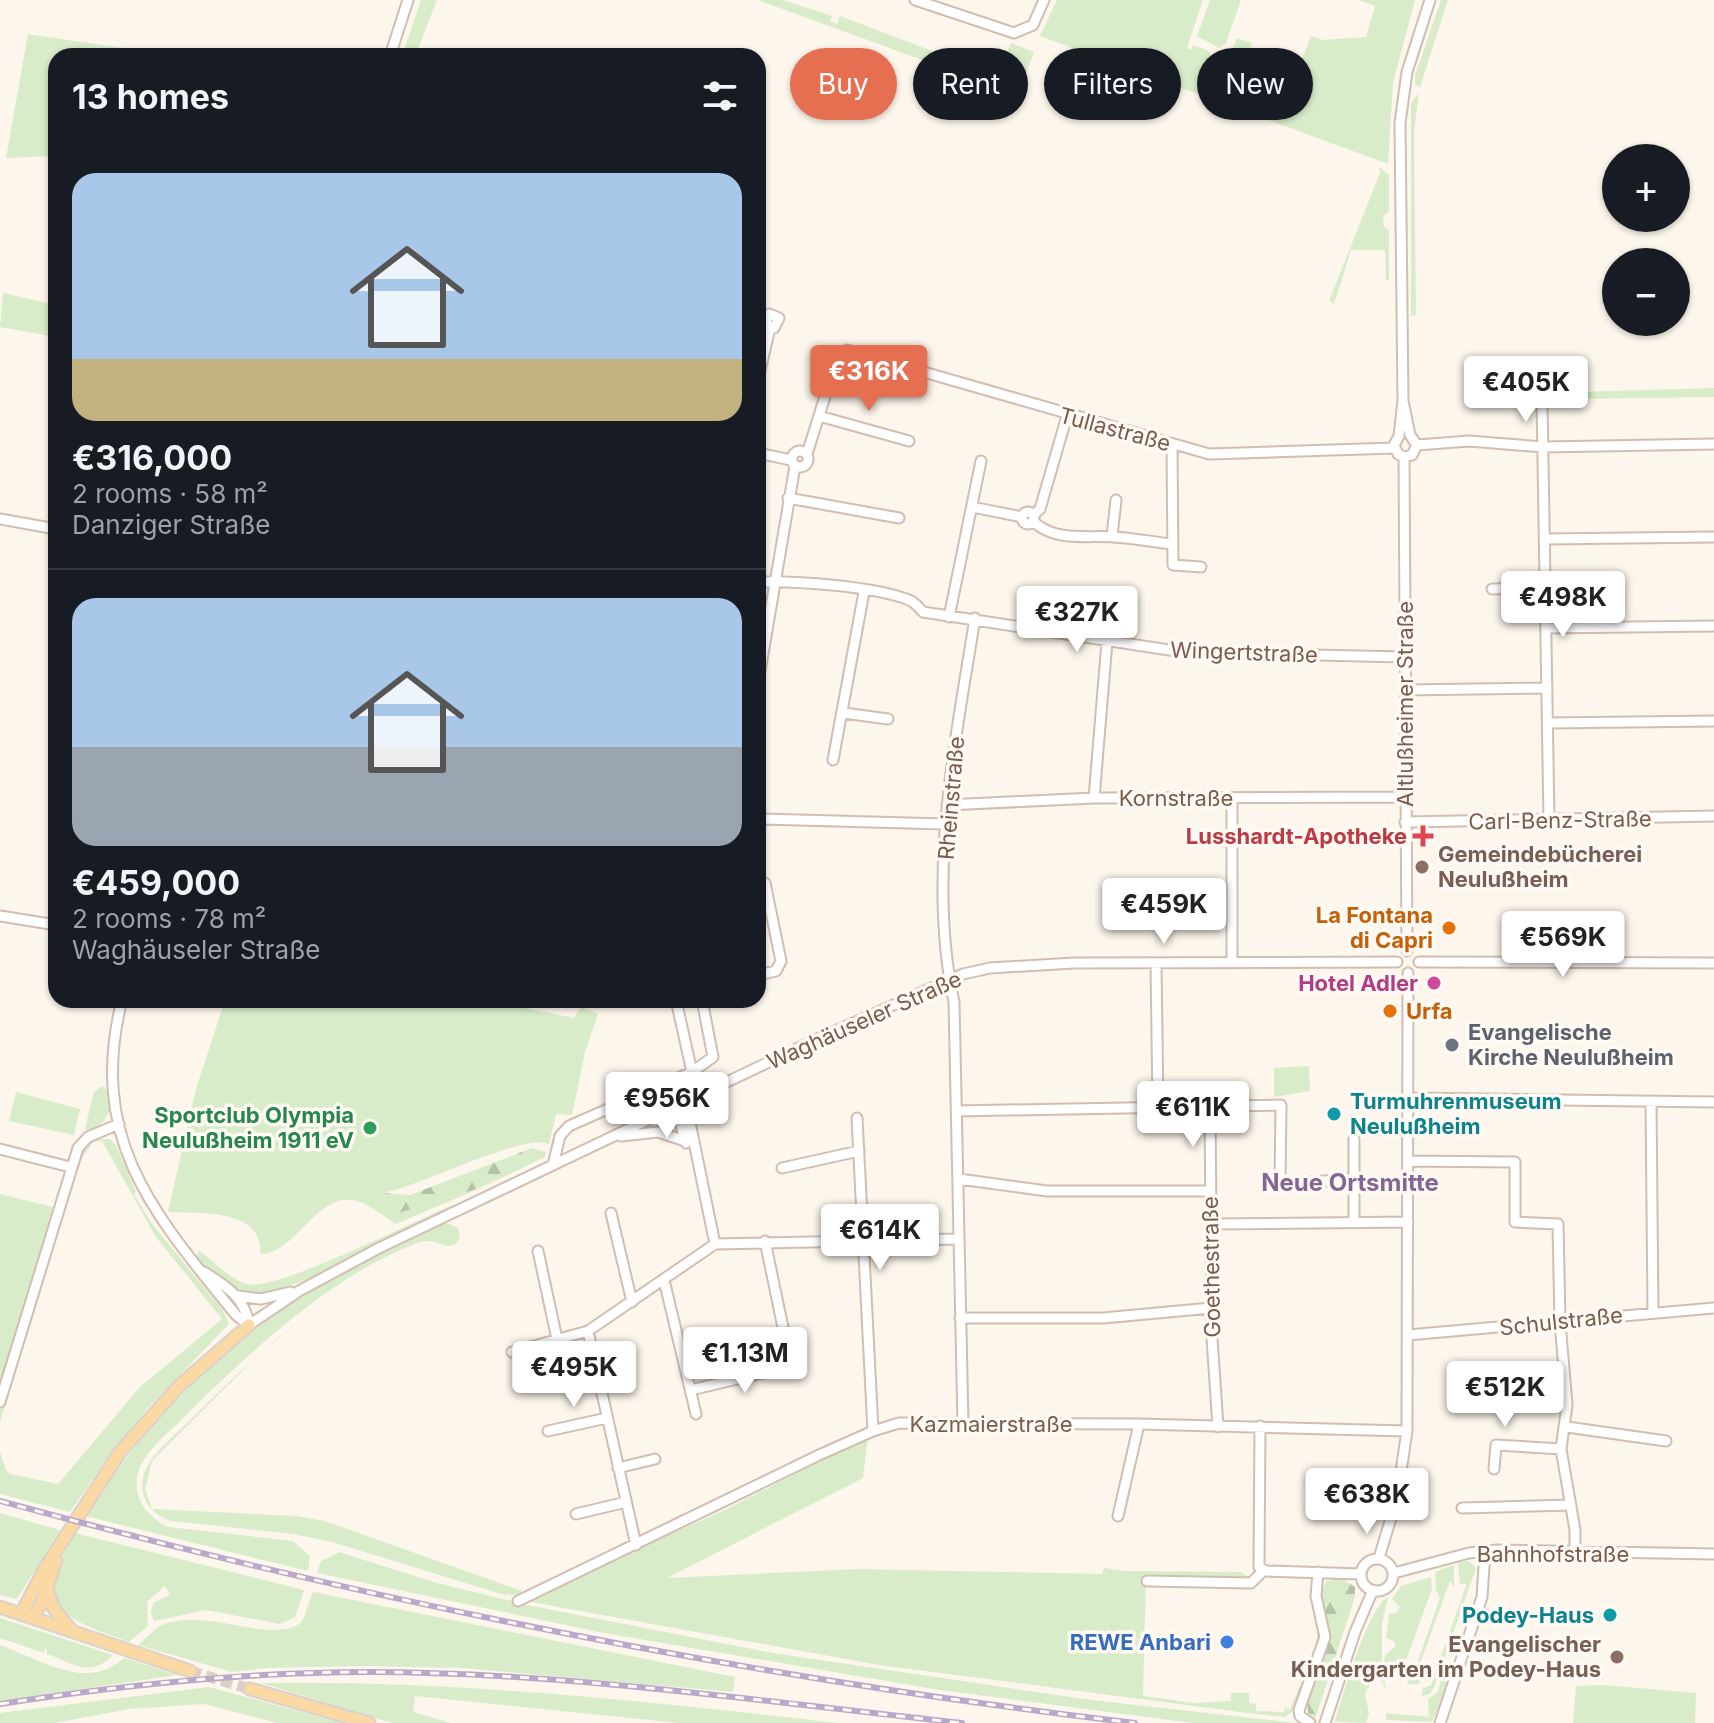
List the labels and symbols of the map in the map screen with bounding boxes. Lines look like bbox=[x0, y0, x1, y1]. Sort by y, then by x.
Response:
pin: €316K bbox=[813, 345, 925, 413]
pin: €405K bbox=[1470, 356, 1582, 424]
street label: Tullastraße bbox=[1056, 402, 1174, 456]
pin: €498K bbox=[1507, 571, 1619, 639]
pin: €327K bbox=[1021, 586, 1133, 654]
street label: Altlußheimer Straße bbox=[1392, 601, 1418, 807]
street label: Wingertstraße bbox=[1170, 636, 1318, 668]
street label: Rheinstraße bbox=[933, 735, 969, 861]
street label: Kornstraße bbox=[1119, 785, 1233, 811]
street label: Carl-Benz-Straße bbox=[1468, 805, 1652, 835]
place label: Lusshardt-Apotheke bbox=[1186, 823, 1407, 849]
marker: Lusshardt-Apotheke bbox=[1414, 827, 1432, 845]
place label: Gemeindebücherei Neulußheim bbox=[1438, 841, 1642, 892]
marker: Gemeindebücherei Neulußheim bbox=[1413, 858, 1431, 876]
pin: €459K bbox=[1108, 878, 1220, 946]
place label: La Fontana di Capri bbox=[1316, 902, 1433, 953]
pin: €569K bbox=[1507, 911, 1619, 979]
marker: La Fontana di Capri bbox=[1440, 919, 1458, 937]
street label: Waghäuseler Straße bbox=[763, 965, 965, 1075]
place label: Hotel Adler bbox=[1298, 970, 1418, 996]
marker: Hotel Adler bbox=[1425, 974, 1443, 992]
place label: Urfa bbox=[1406, 998, 1453, 1024]
marker: Urfa bbox=[1381, 1002, 1399, 1020]
place label: Evangelische Kirche Neulußheim bbox=[1468, 1019, 1674, 1070]
marker: Evangelische Kirche Neulußheim bbox=[1443, 1036, 1461, 1054]
pin: €956K bbox=[611, 1072, 723, 1140]
pin: €611K bbox=[1137, 1081, 1249, 1149]
place label: Turmuhrenmuseum Neulußheim bbox=[1350, 1088, 1562, 1139]
place label: Sportclub Olympia Neulußheim 1911 eV bbox=[142, 1102, 354, 1153]
marker: Turmuhrenmuseum Neulußheim bbox=[1325, 1105, 1343, 1123]
marker: Sportclub Olympia Neulußheim 1911 eV bbox=[361, 1119, 379, 1137]
district label: Neue Ortsmitte bbox=[1261, 1168, 1439, 1197]
street label: Goethestraße bbox=[1197, 1196, 1225, 1338]
pin: €614K bbox=[824, 1204, 936, 1272]
street label: Schulstraße bbox=[1498, 1302, 1624, 1340]
pin: €1.13M bbox=[680, 1327, 810, 1395]
pin: €495K bbox=[518, 1341, 630, 1409]
pin: €512K bbox=[1449, 1361, 1561, 1429]
street label: Kazmaierstraße bbox=[909, 1411, 1073, 1437]
pin: €638K bbox=[1311, 1468, 1423, 1536]
street label: Bahnhofstraße bbox=[1477, 1541, 1629, 1567]
place label: Podey-Haus bbox=[1462, 1602, 1594, 1628]
marker: Podey-Haus bbox=[1601, 1606, 1619, 1624]
place label: REWE Anbari bbox=[1070, 1629, 1211, 1655]
place label: Evangelischer Kindergarten im Podey-Haus bbox=[1291, 1631, 1601, 1682]
marker: REWE Anbari bbox=[1218, 1633, 1236, 1651]
marker: Evangelischer Kindergarten im Podey-Haus bbox=[1608, 1648, 1626, 1666]

